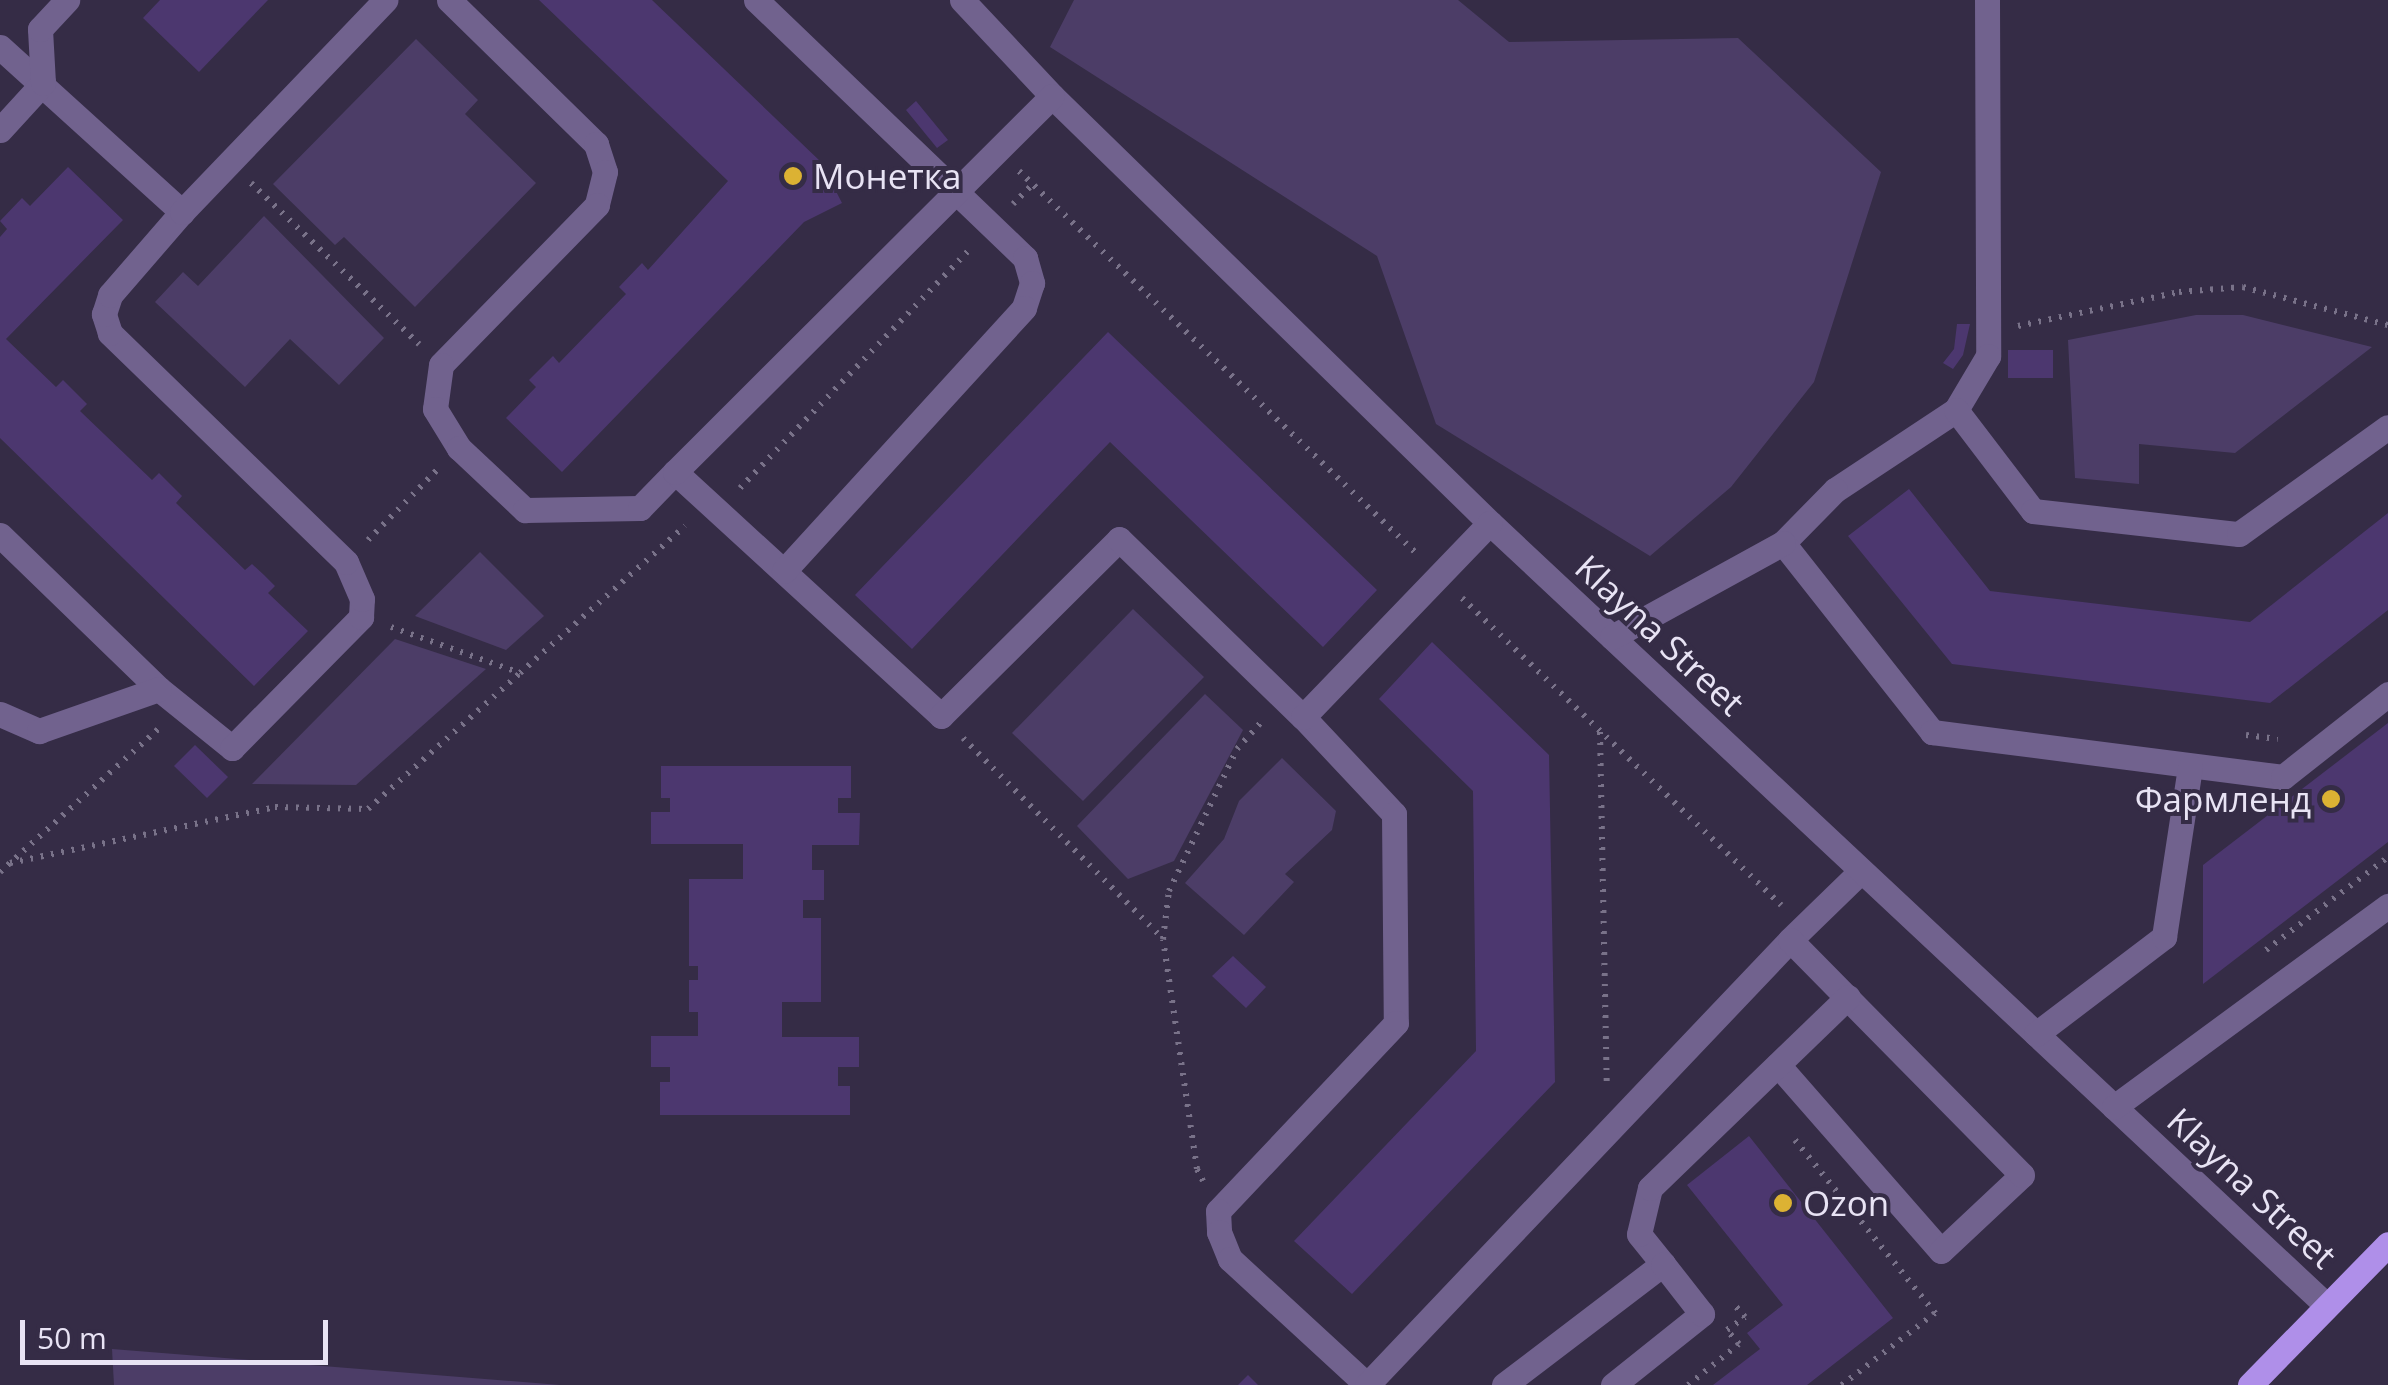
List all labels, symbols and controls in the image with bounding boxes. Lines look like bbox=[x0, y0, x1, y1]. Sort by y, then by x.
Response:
place label: Монетка bbox=[813, 155, 961, 197]
marker: Монетка bbox=[782, 165, 804, 187]
street label: Klayna Street bbox=[1567, 546, 1753, 724]
place label: Фармленд bbox=[2135, 778, 2311, 820]
marker: Фармленд bbox=[2320, 788, 2342, 810]
street label: Klayna Street bbox=[2159, 1099, 2345, 1277]
place label: Ozon bbox=[1803, 1182, 1889, 1224]
marker: Ozon bbox=[1772, 1192, 1794, 1214]
scale bar bbox=[25, 1300, 332, 1362]
text: 50 m bbox=[37, 1317, 107, 1358]

